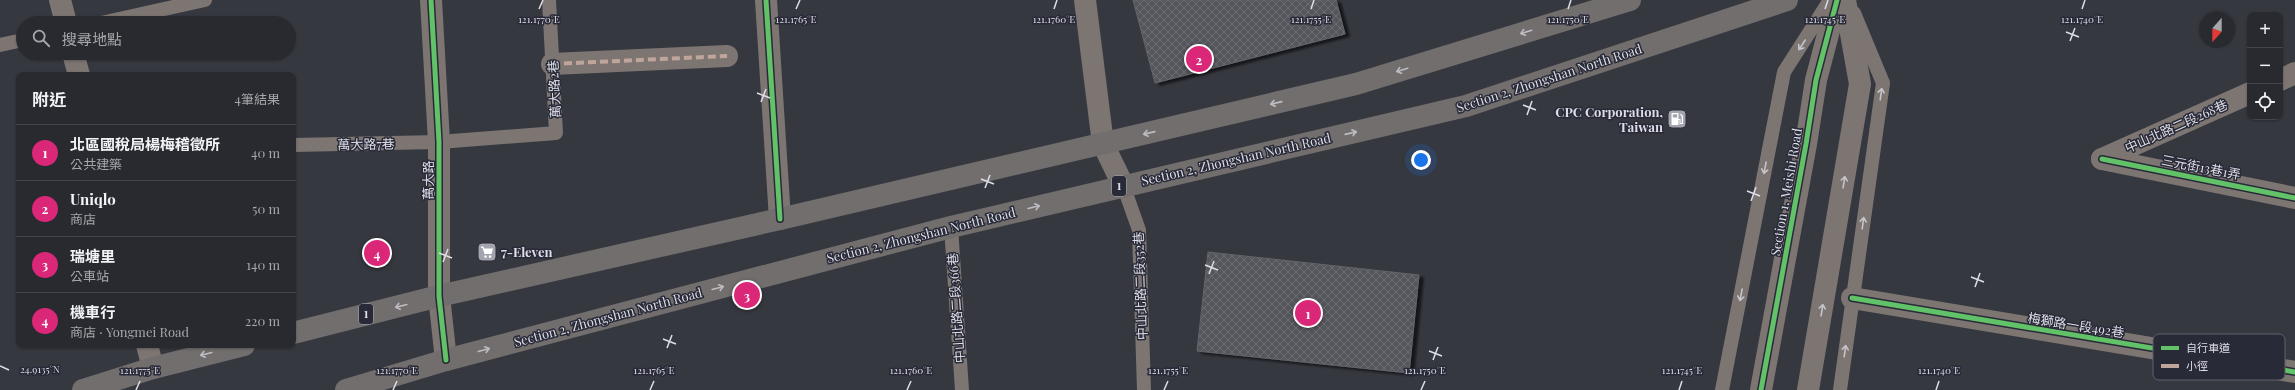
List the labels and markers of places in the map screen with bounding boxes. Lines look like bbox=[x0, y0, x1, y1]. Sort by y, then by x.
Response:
pin: 2 bbox=[1186, 44, 1212, 74]
place label: CPC Corporation, Taiwan bbox=[1555, 103, 1663, 135]
fuel station icon: CPC Corporation, Taiwan bbox=[1666, 108, 1688, 130]
pin: 4 bbox=[364, 238, 390, 268]
supermarket icon: 7-Eleven bbox=[476, 241, 498, 263]
place label: 7-Eleven bbox=[501, 243, 552, 260]
pin: 3 bbox=[734, 280, 760, 310]
pin: 1 bbox=[1295, 298, 1321, 328]

